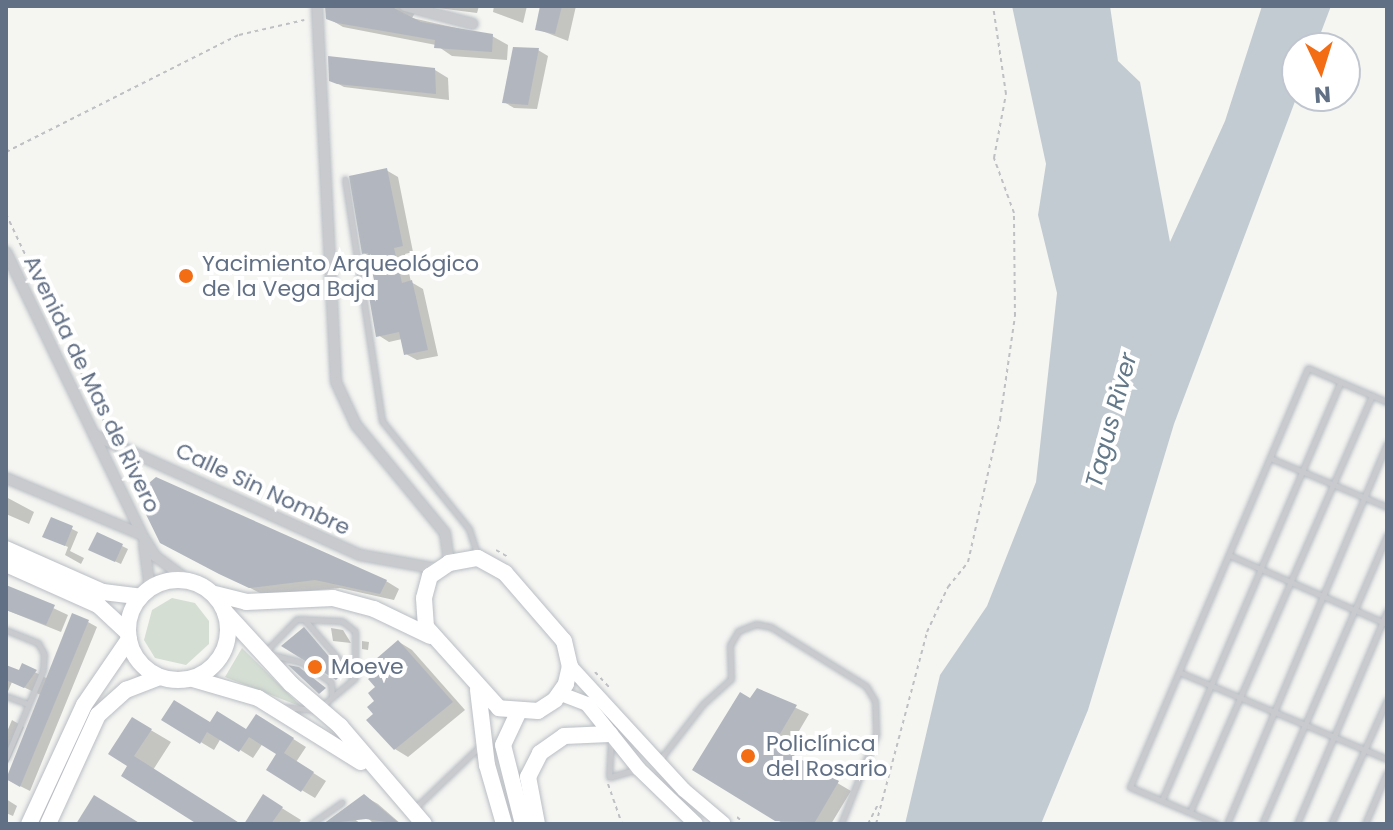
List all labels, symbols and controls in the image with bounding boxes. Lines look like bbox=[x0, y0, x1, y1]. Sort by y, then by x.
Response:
north arrow bbox=[1281, 32, 1361, 112]
text: N bbox=[1313, 78, 1332, 110]
place label: Yacimiento Arqueológico de la Vega Baja bbox=[202, 250, 479, 302]
street label: Avenida de Mas de Rivero bbox=[18, 251, 166, 517]
marker: Yacimiento Arqueológico de la Vega Baja bbox=[177, 267, 195, 285]
water label: Tagus River bbox=[1079, 349, 1143, 491]
street label: Calle Sin Nombre bbox=[172, 437, 354, 541]
place label: Moeve bbox=[331, 654, 404, 680]
marker: Moeve bbox=[306, 658, 324, 676]
place label: Policlínica del Rosario bbox=[766, 730, 887, 782]
marker: Policlínica del Rosario bbox=[737, 745, 759, 767]

